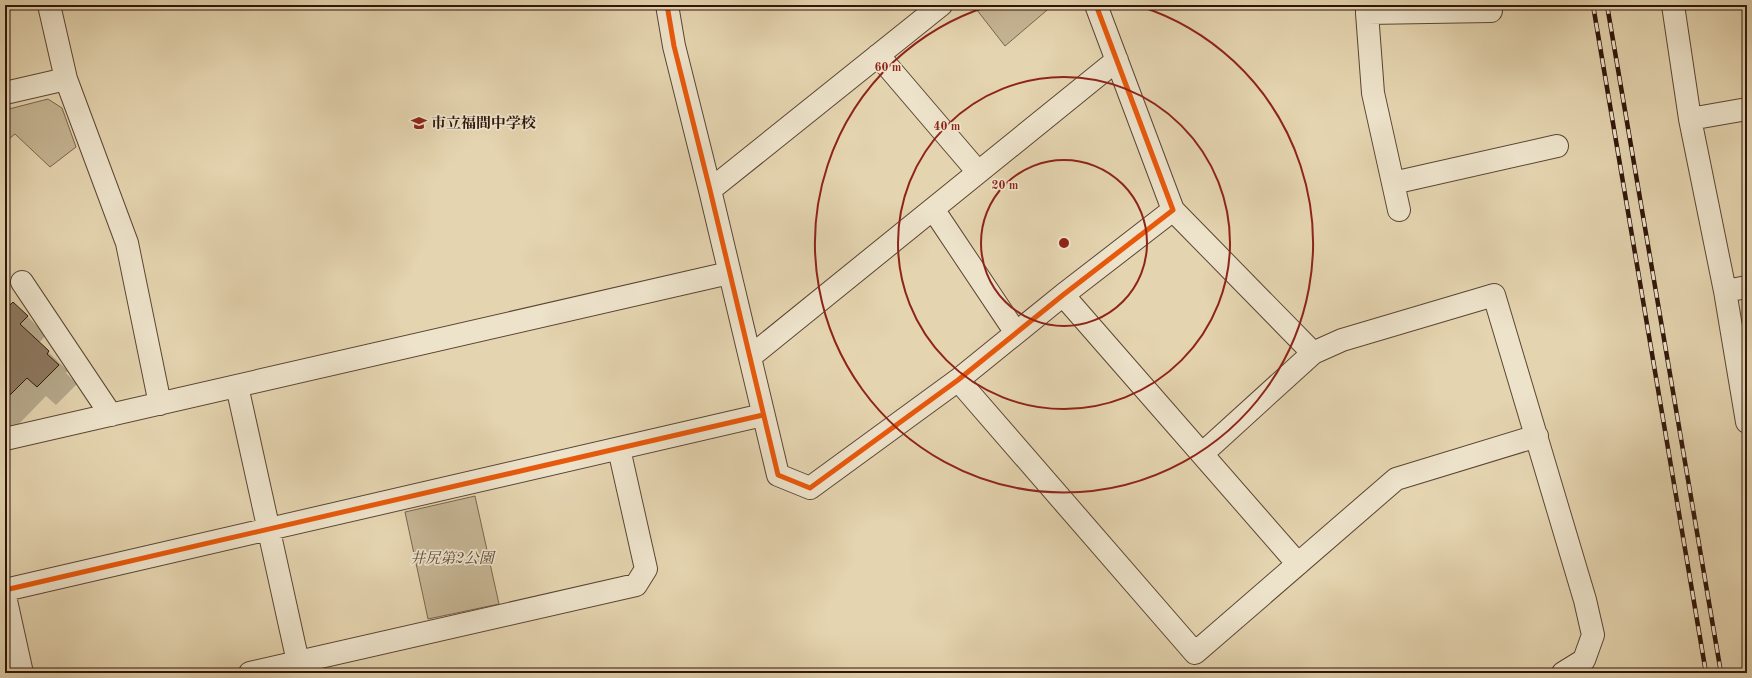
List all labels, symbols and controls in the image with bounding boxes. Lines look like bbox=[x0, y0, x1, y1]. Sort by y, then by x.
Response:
text: 60 m bbox=[875, 62, 902, 74]
school or university icon: 市立福間中学校 bbox=[410, 114, 428, 132]
place label: 市立福間中学校 bbox=[431, 115, 536, 132]
text: 40 m bbox=[934, 121, 961, 133]
text: 20 m bbox=[992, 180, 1019, 192]
centre of rings bbox=[1057, 236, 1071, 250]
park label: 井尻第2公園 bbox=[410, 550, 497, 567]

